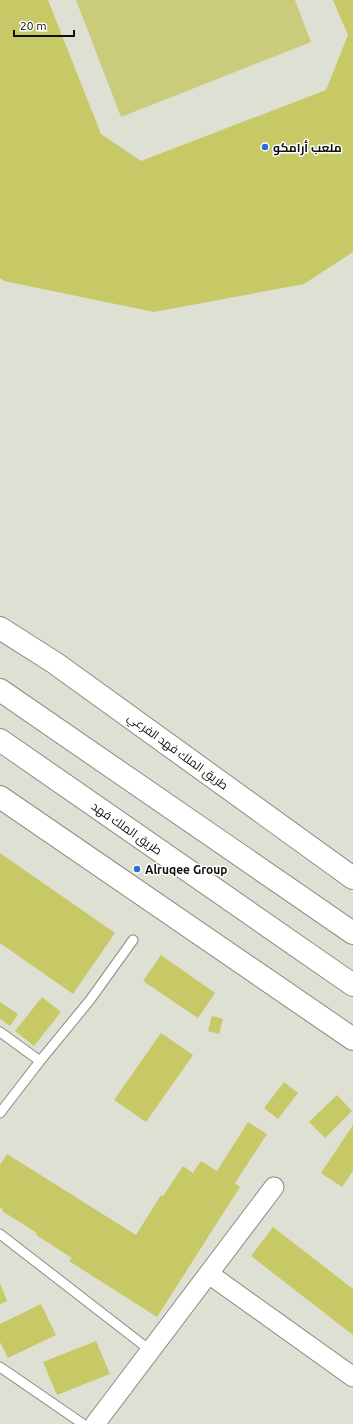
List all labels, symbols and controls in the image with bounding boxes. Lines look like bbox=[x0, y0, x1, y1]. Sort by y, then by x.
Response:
scale bar bbox=[14, 12, 74, 38]
text: 20 m bbox=[20, 19, 47, 32]
place label: ملعب أرامكو bbox=[273, 140, 342, 156]
marker: ملعب أرامكو bbox=[260, 142, 270, 152]
street label: طريق الملك فهد الفرعي bbox=[123, 710, 231, 795]
street label: طريق الملك فهد bbox=[89, 799, 165, 858]
place label: Alruqee Group bbox=[145, 863, 227, 876]
marker: Alruqee Group bbox=[132, 864, 142, 874]

